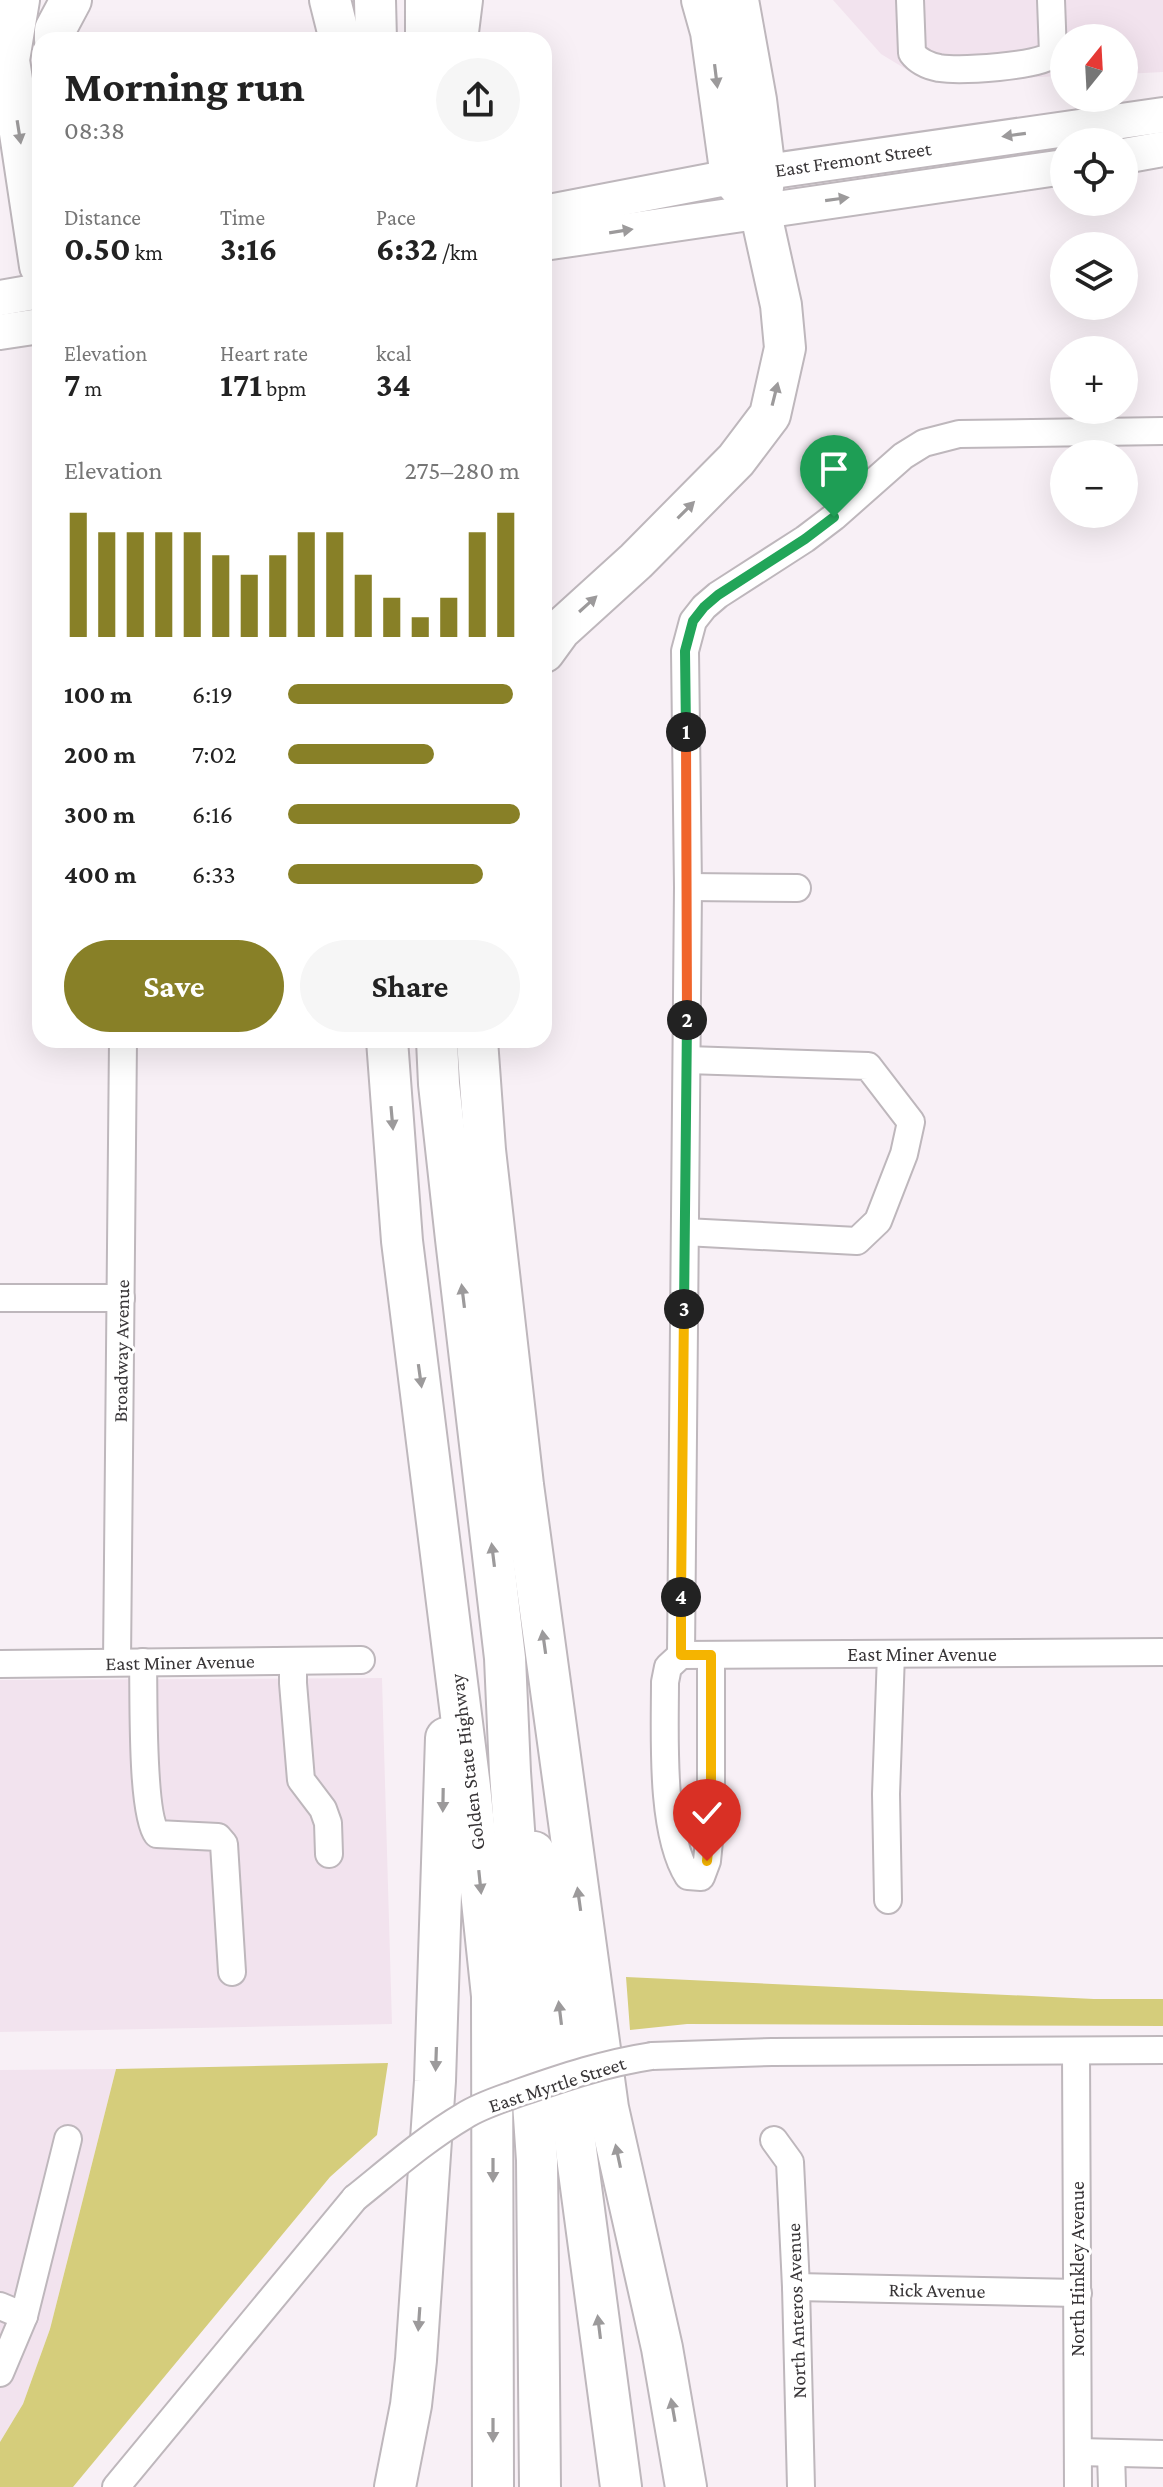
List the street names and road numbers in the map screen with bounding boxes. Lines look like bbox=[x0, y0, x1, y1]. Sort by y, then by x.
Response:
street label: East Fremont Street bbox=[773, 137, 933, 181]
street label: Broadway Avenue bbox=[109, 1279, 134, 1423]
street label: East Miner Avenue bbox=[847, 1643, 997, 1665]
street label: East Miner Avenue bbox=[105, 1650, 255, 1674]
street label: Golden State Highway bbox=[445, 1672, 490, 1851]
street label: East Myrtle Street bbox=[486, 2051, 629, 2117]
street label: North Hinkley Avenue bbox=[1066, 2181, 1089, 2357]
street label: North Anteros Avenue bbox=[782, 2223, 810, 2399]
street label: Rick Avenue bbox=[888, 2278, 986, 2302]

